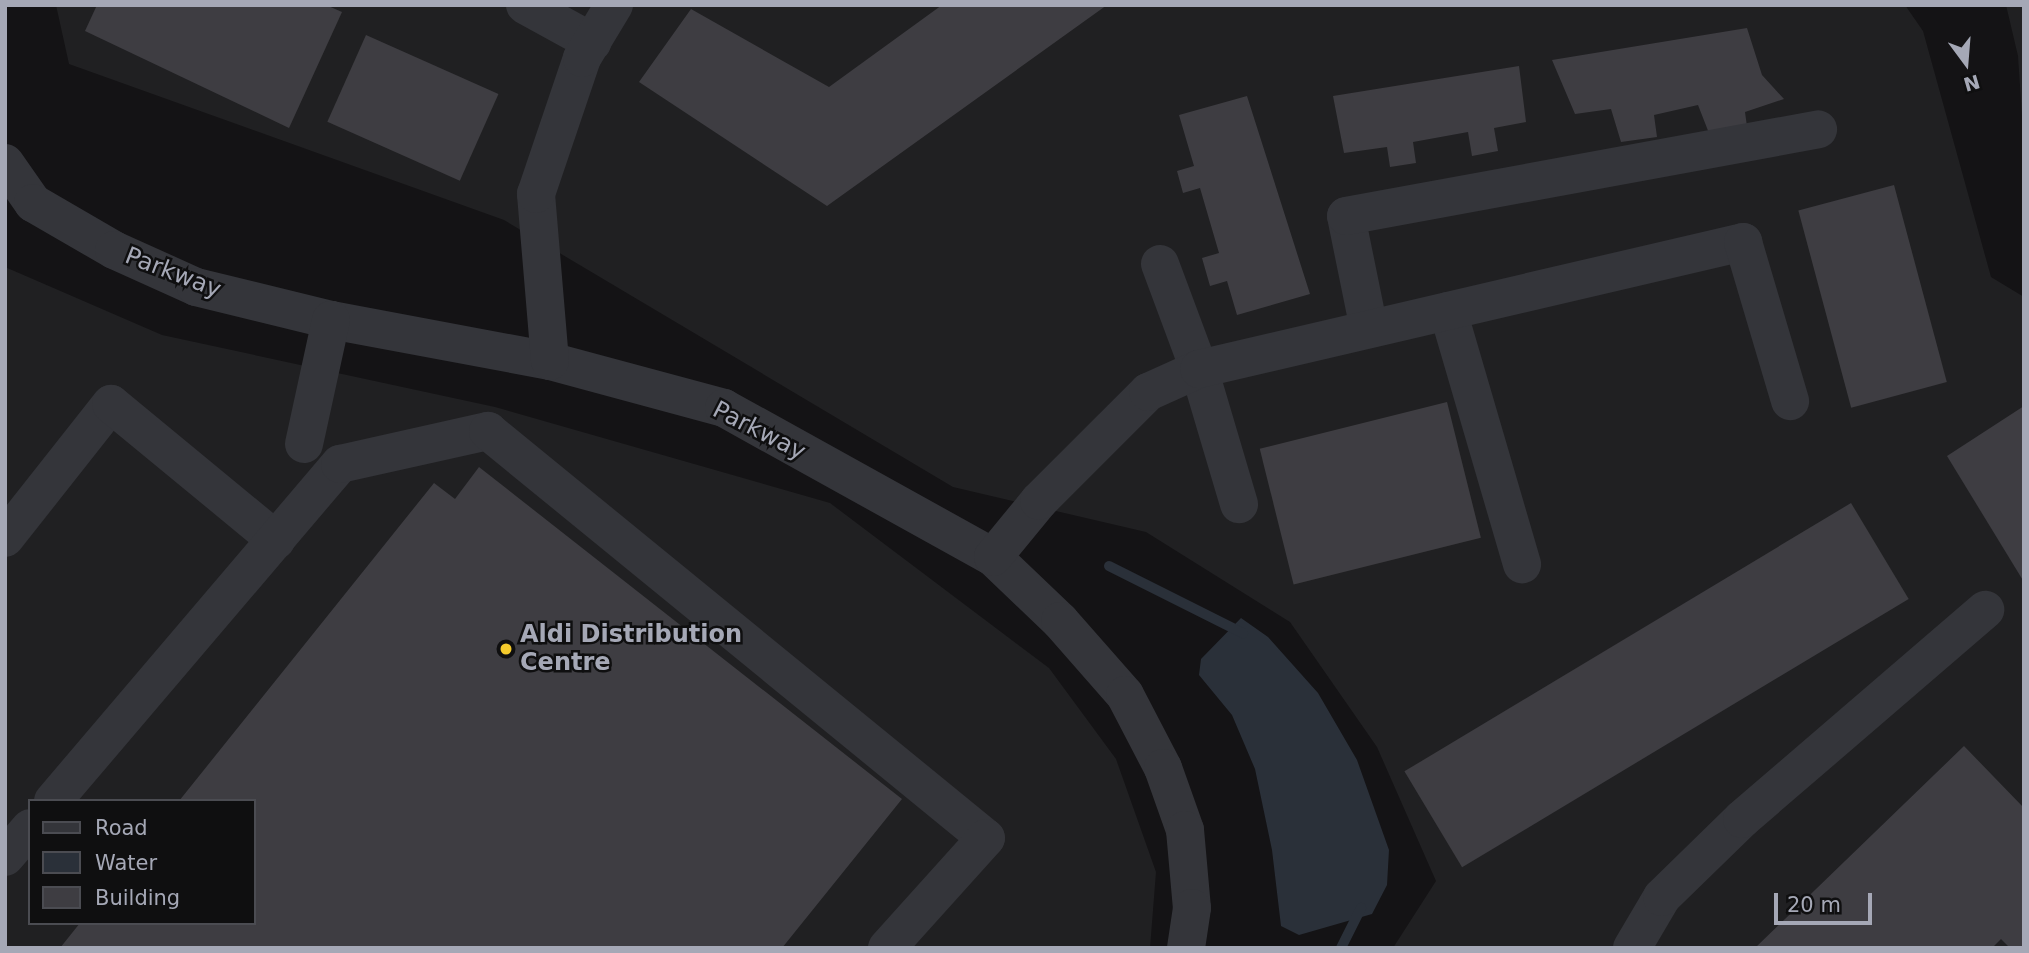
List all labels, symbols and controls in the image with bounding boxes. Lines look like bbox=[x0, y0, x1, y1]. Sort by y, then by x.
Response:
north arrow bbox=[1931, 28, 2001, 98]
text: N bbox=[1961, 70, 1982, 96]
street label: Parkway bbox=[121, 242, 225, 304]
street label: Parkway bbox=[708, 395, 810, 467]
place label: Aldi Distribution Centre bbox=[520, 621, 742, 677]
marker: Aldi Distribution Centre bbox=[498, 641, 514, 657]
legend bbox=[28, 799, 256, 925]
text: Road bbox=[95, 816, 148, 840]
text: Water bbox=[95, 851, 157, 875]
scale bar bbox=[1777, 880, 1875, 924]
text: Building bbox=[95, 886, 180, 910]
text: 20 m bbox=[1787, 893, 1841, 917]

